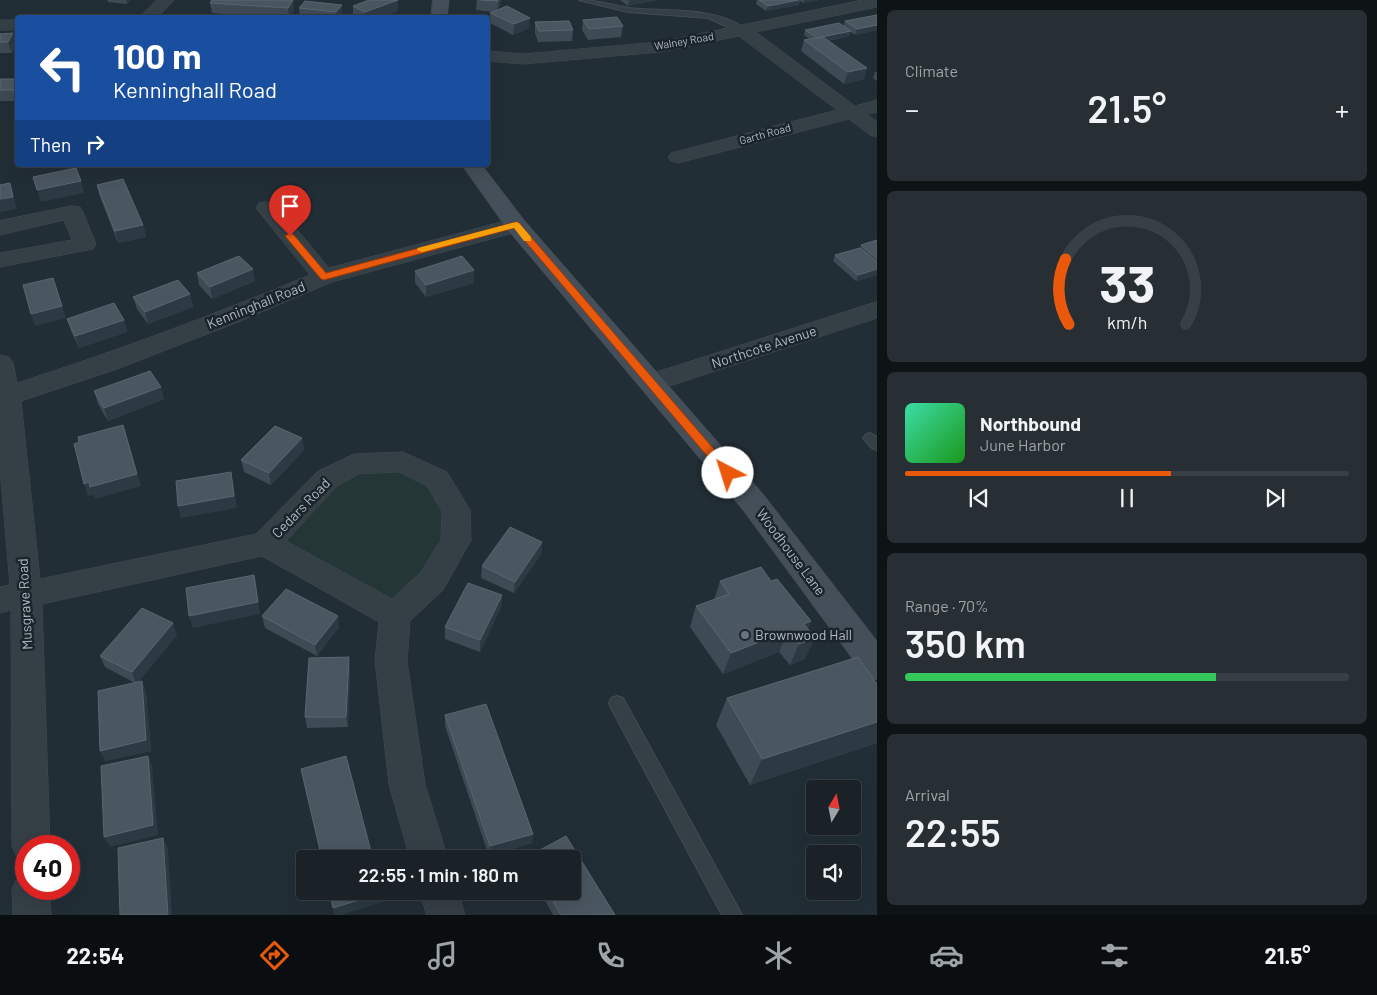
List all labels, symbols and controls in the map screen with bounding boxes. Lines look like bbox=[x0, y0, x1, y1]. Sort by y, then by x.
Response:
street label: Walney Road bbox=[653, 29, 715, 52]
text: 100 m bbox=[113, 34, 202, 76]
icon: left bbox=[30, 35, 95, 100]
text: Climate bbox=[905, 61, 958, 80]
text: Kenninghall Road bbox=[113, 76, 277, 102]
text: 21.5° bbox=[1088, 85, 1166, 131]
text: − bbox=[905, 92, 919, 126]
text: + bbox=[1335, 92, 1349, 126]
street label: Garth Road bbox=[738, 120, 792, 147]
icon: right bbox=[81, 130, 109, 158]
text: Then bbox=[30, 133, 71, 156]
pin bbox=[269, 185, 311, 236]
icon: arrive bbox=[276, 192, 304, 220]
text: 33 bbox=[1099, 251, 1155, 313]
street label: Kenninghall Road bbox=[204, 277, 307, 332]
text: km/h bbox=[1107, 311, 1147, 333]
street label: Northcote Avenue bbox=[709, 322, 818, 372]
text: Northbound bbox=[980, 412, 1081, 435]
text: June Harbor bbox=[980, 435, 1066, 454]
position arrow bbox=[701, 446, 753, 498]
street label: Cedars Road bbox=[268, 474, 333, 541]
icon: previous bbox=[965, 484, 993, 512]
icon: pause bbox=[1113, 484, 1141, 512]
icon: next bbox=[1261, 484, 1289, 512]
street label: Woodhouse Lane bbox=[753, 505, 830, 598]
street label: Musgrave Road bbox=[14, 558, 35, 650]
text: Range · 70% bbox=[905, 596, 989, 615]
text: 350 km bbox=[905, 620, 1026, 666]
place label: Brownwood Hall bbox=[755, 626, 852, 643]
marker: Brownwood Hall bbox=[739, 629, 751, 641]
north arrow bbox=[806, 780, 861, 835]
map controls bbox=[806, 780, 861, 900]
text: Arrival bbox=[905, 785, 950, 804]
text: 22:55 bbox=[905, 809, 1001, 855]
speed limit sign: 40 bbox=[15, 835, 80, 900]
button: sound bbox=[806, 845, 861, 900]
text: 22:55 · 1 min · 180 m bbox=[358, 863, 519, 886]
icon: directions bbox=[257, 938, 292, 973]
icon: music bbox=[425, 938, 460, 973]
icon: phone bbox=[593, 938, 628, 973]
icon: climate bbox=[761, 938, 796, 973]
icon: car bbox=[929, 938, 964, 973]
icon: filters bbox=[1097, 938, 1132, 973]
text: 22:54 bbox=[66, 942, 124, 968]
text: 21.5° bbox=[1265, 942, 1311, 968]

